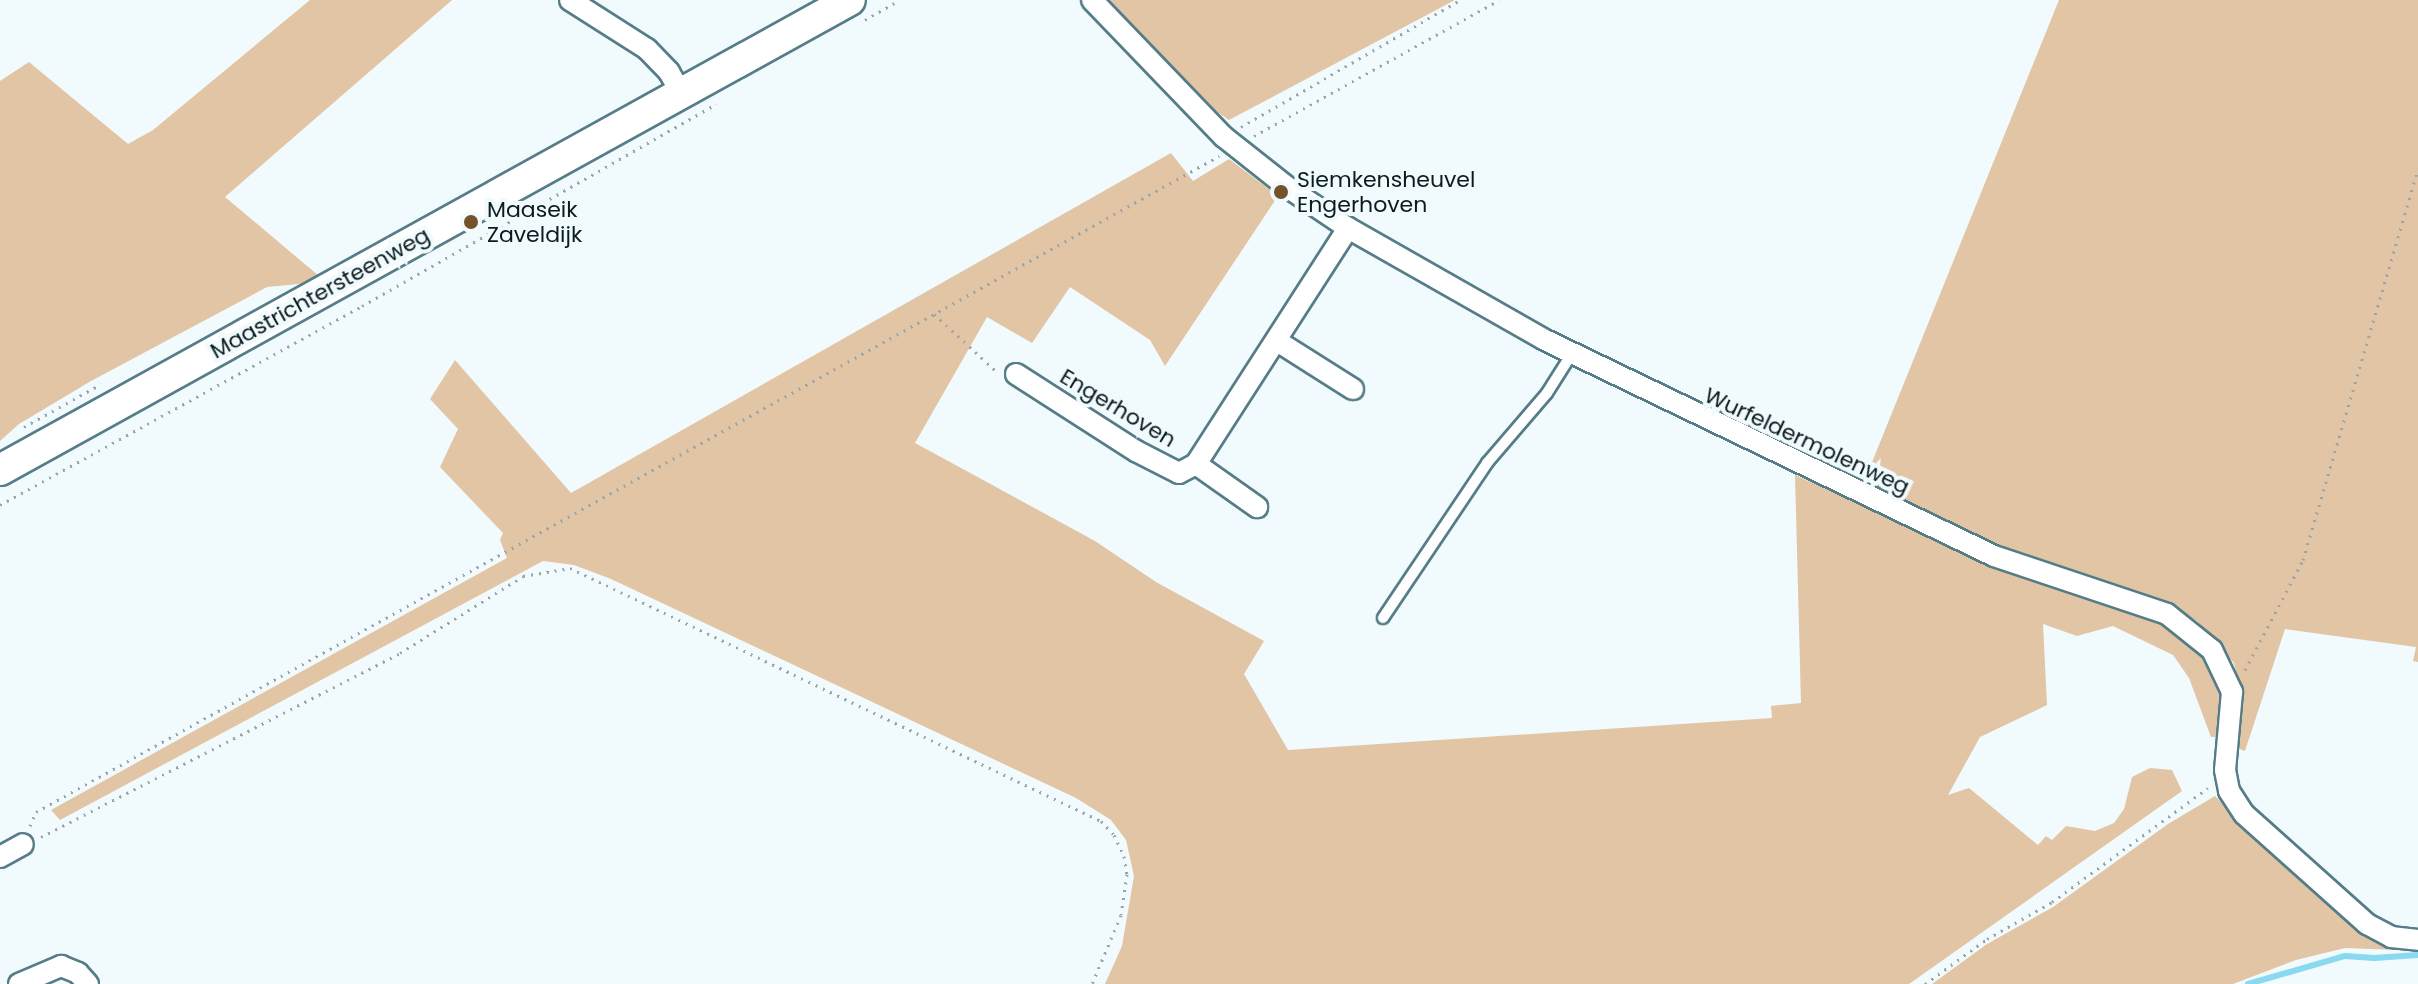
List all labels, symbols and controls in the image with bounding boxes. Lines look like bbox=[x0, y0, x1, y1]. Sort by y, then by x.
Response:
place label: Siemkensheuvel Engerhoven bbox=[1297, 166, 1475, 218]
marker: Siemkensheuvel Engerhoven bbox=[1272, 183, 1290, 201]
place label: Maaseik Zaveldijk bbox=[487, 196, 582, 248]
marker: Maaseik Zaveldijk bbox=[462, 213, 480, 231]
street label: Maastrichtersteenweg bbox=[206, 222, 434, 364]
street label: Engerhoven bbox=[1055, 363, 1181, 453]
street label: Wurfeldermolenweg bbox=[1700, 382, 1914, 500]

